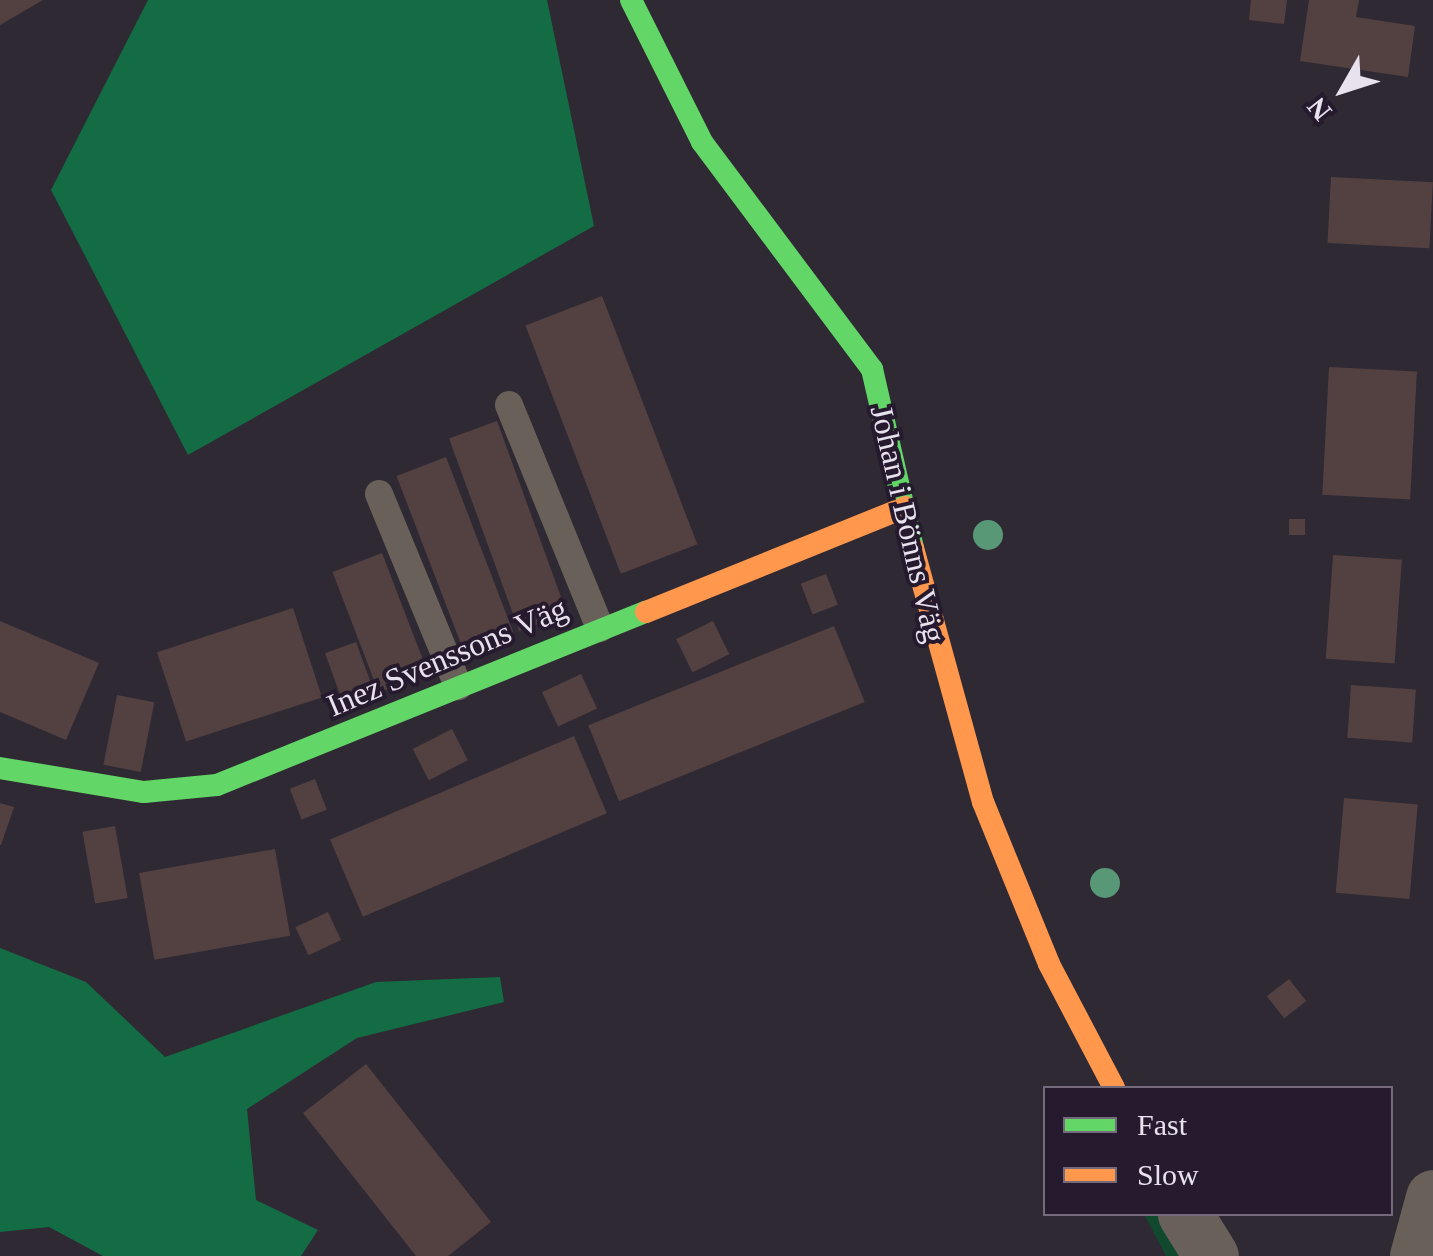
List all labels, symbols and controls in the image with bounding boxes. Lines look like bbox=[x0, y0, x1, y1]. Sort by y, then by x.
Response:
north arrow bbox=[1293, 40, 1393, 140]
text: N bbox=[1301, 92, 1338, 127]
street label: Johan i Bönns Väg bbox=[862, 401, 954, 647]
street label: Inez Svenssons Väg bbox=[321, 589, 573, 725]
legend bbox=[1043, 1086, 1393, 1216]
text: Fast bbox=[1137, 1108, 1187, 1141]
text: Slow bbox=[1137, 1158, 1199, 1191]

